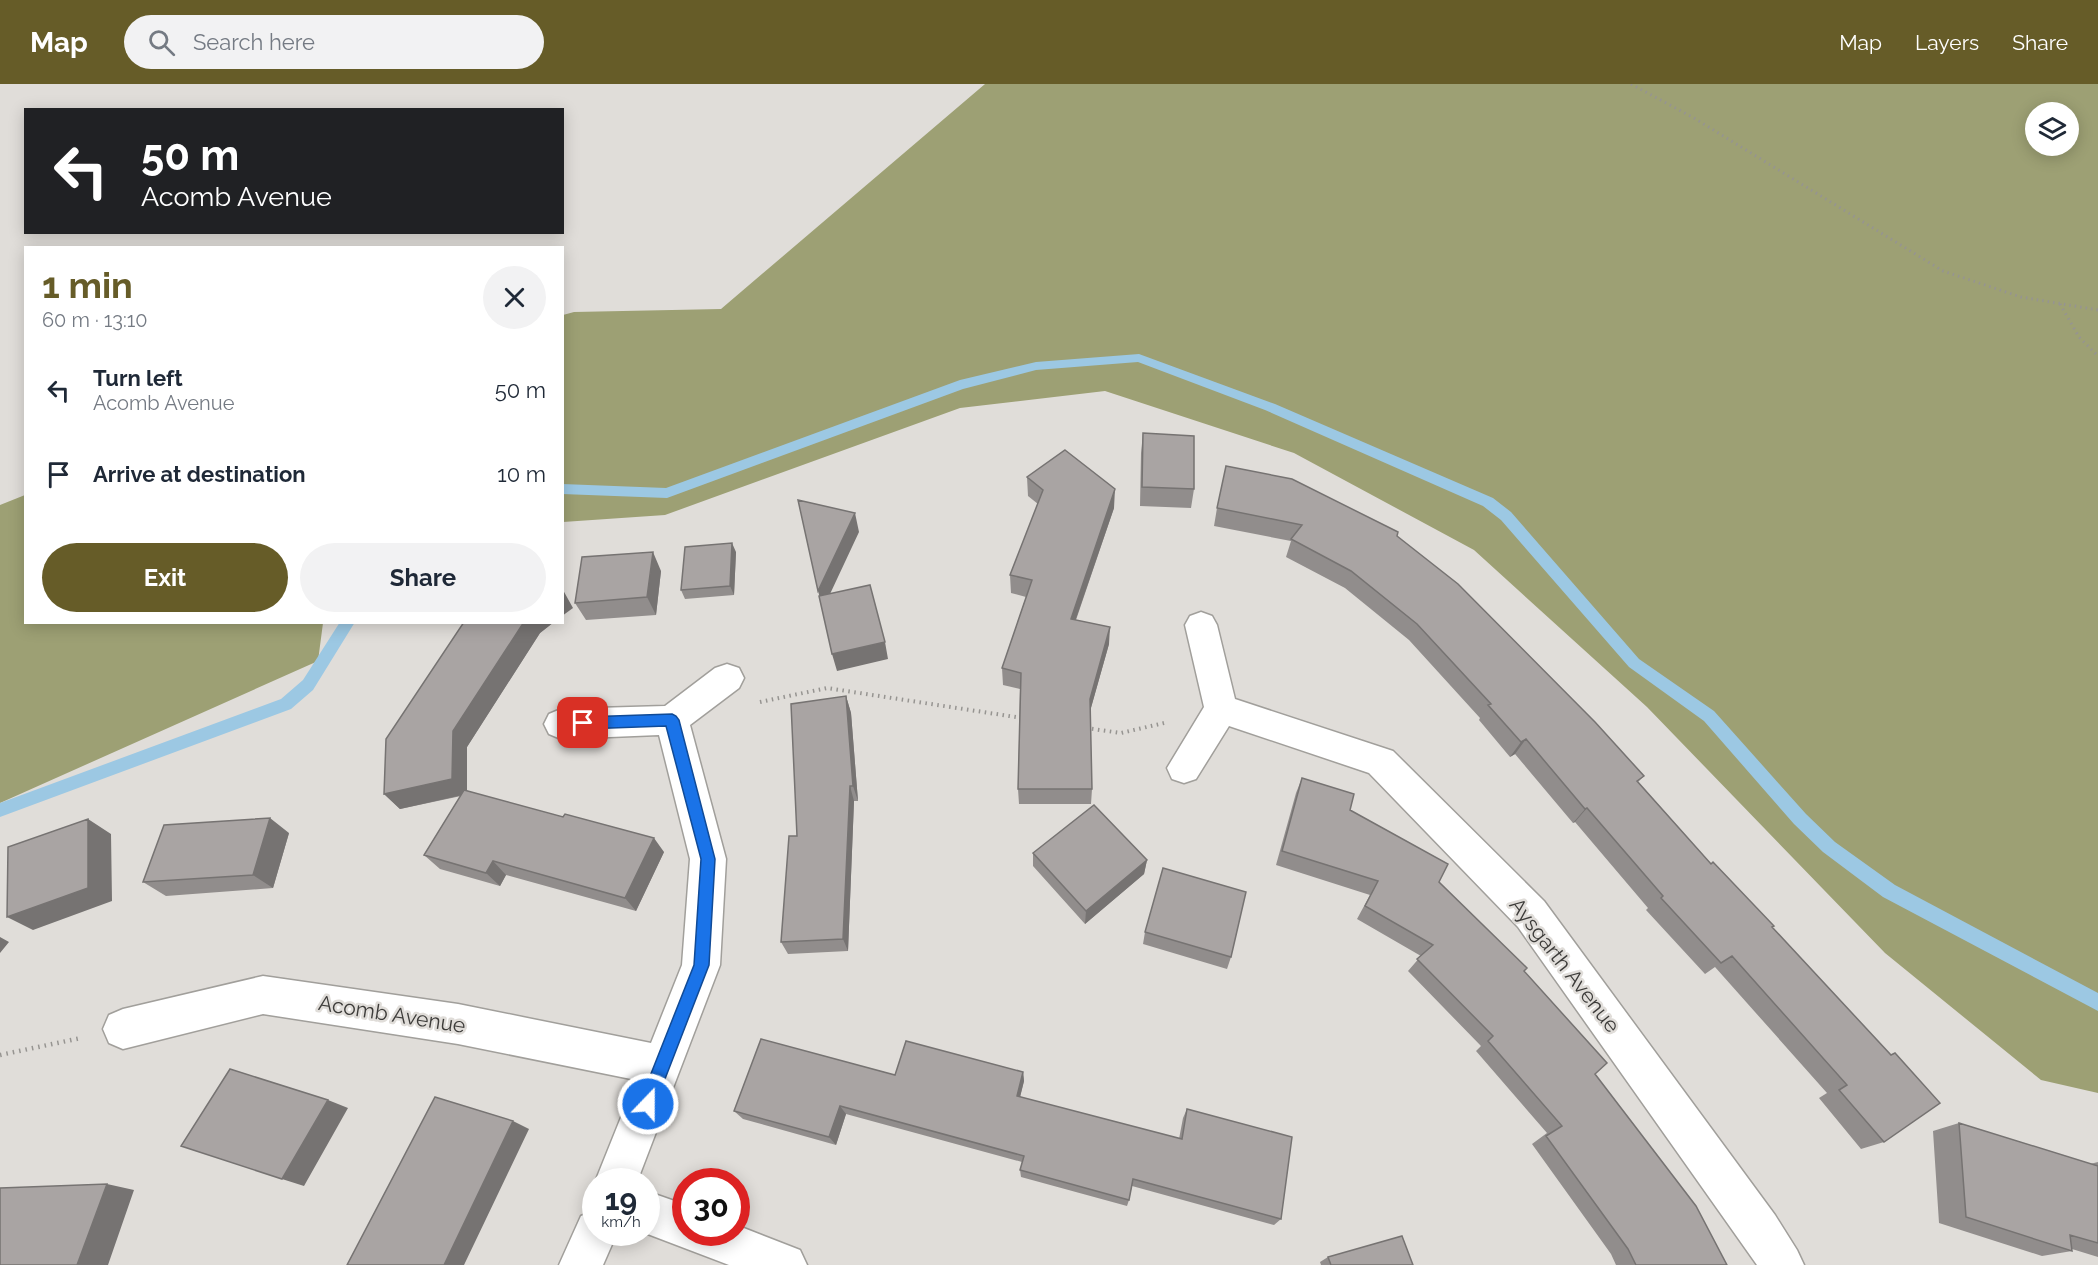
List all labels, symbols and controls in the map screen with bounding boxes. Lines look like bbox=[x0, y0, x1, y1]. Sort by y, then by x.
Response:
search box bbox=[124, 15, 544, 69]
text: Map bbox=[30, 26, 88, 59]
icon: search bbox=[145, 26, 178, 59]
text: Search here bbox=[193, 29, 315, 55]
text: Map bbox=[1839, 30, 1882, 55]
text: Layers bbox=[1915, 30, 1979, 55]
text: Share bbox=[2012, 30, 2068, 55]
map controls bbox=[2025, 102, 2079, 156]
button: layers bbox=[2025, 102, 2079, 156]
text: 50 m bbox=[141, 131, 239, 180]
icon: left bbox=[42, 132, 120, 210]
text: Acomb Avenue bbox=[141, 181, 332, 212]
text: 1 min bbox=[42, 264, 133, 306]
button: close bbox=[483, 266, 546, 329]
text: 60 m · 13:10 bbox=[42, 308, 148, 332]
text: Turn left bbox=[93, 365, 183, 391]
icon: left bbox=[42, 374, 75, 407]
text: 50 m bbox=[495, 377, 546, 403]
text: Acomb Avenue bbox=[93, 391, 234, 415]
icon: arrive bbox=[42, 458, 75, 491]
text: Arrive at destination bbox=[93, 461, 306, 487]
text: 10 m bbox=[497, 461, 546, 487]
button: Exit bbox=[42, 543, 288, 612]
button: Share bbox=[300, 543, 546, 612]
pin bbox=[557, 697, 608, 748]
icon: arrive bbox=[566, 706, 599, 739]
street label: Aysgarth Avenue bbox=[1505, 893, 1625, 1037]
street label: Acomb Avenue bbox=[317, 990, 467, 1038]
position arrow bbox=[616, 1072, 680, 1136]
speed limit sign: 30 bbox=[672, 1168, 750, 1246]
text: 19 bbox=[605, 1182, 637, 1217]
text: km/h bbox=[601, 1213, 641, 1231]

